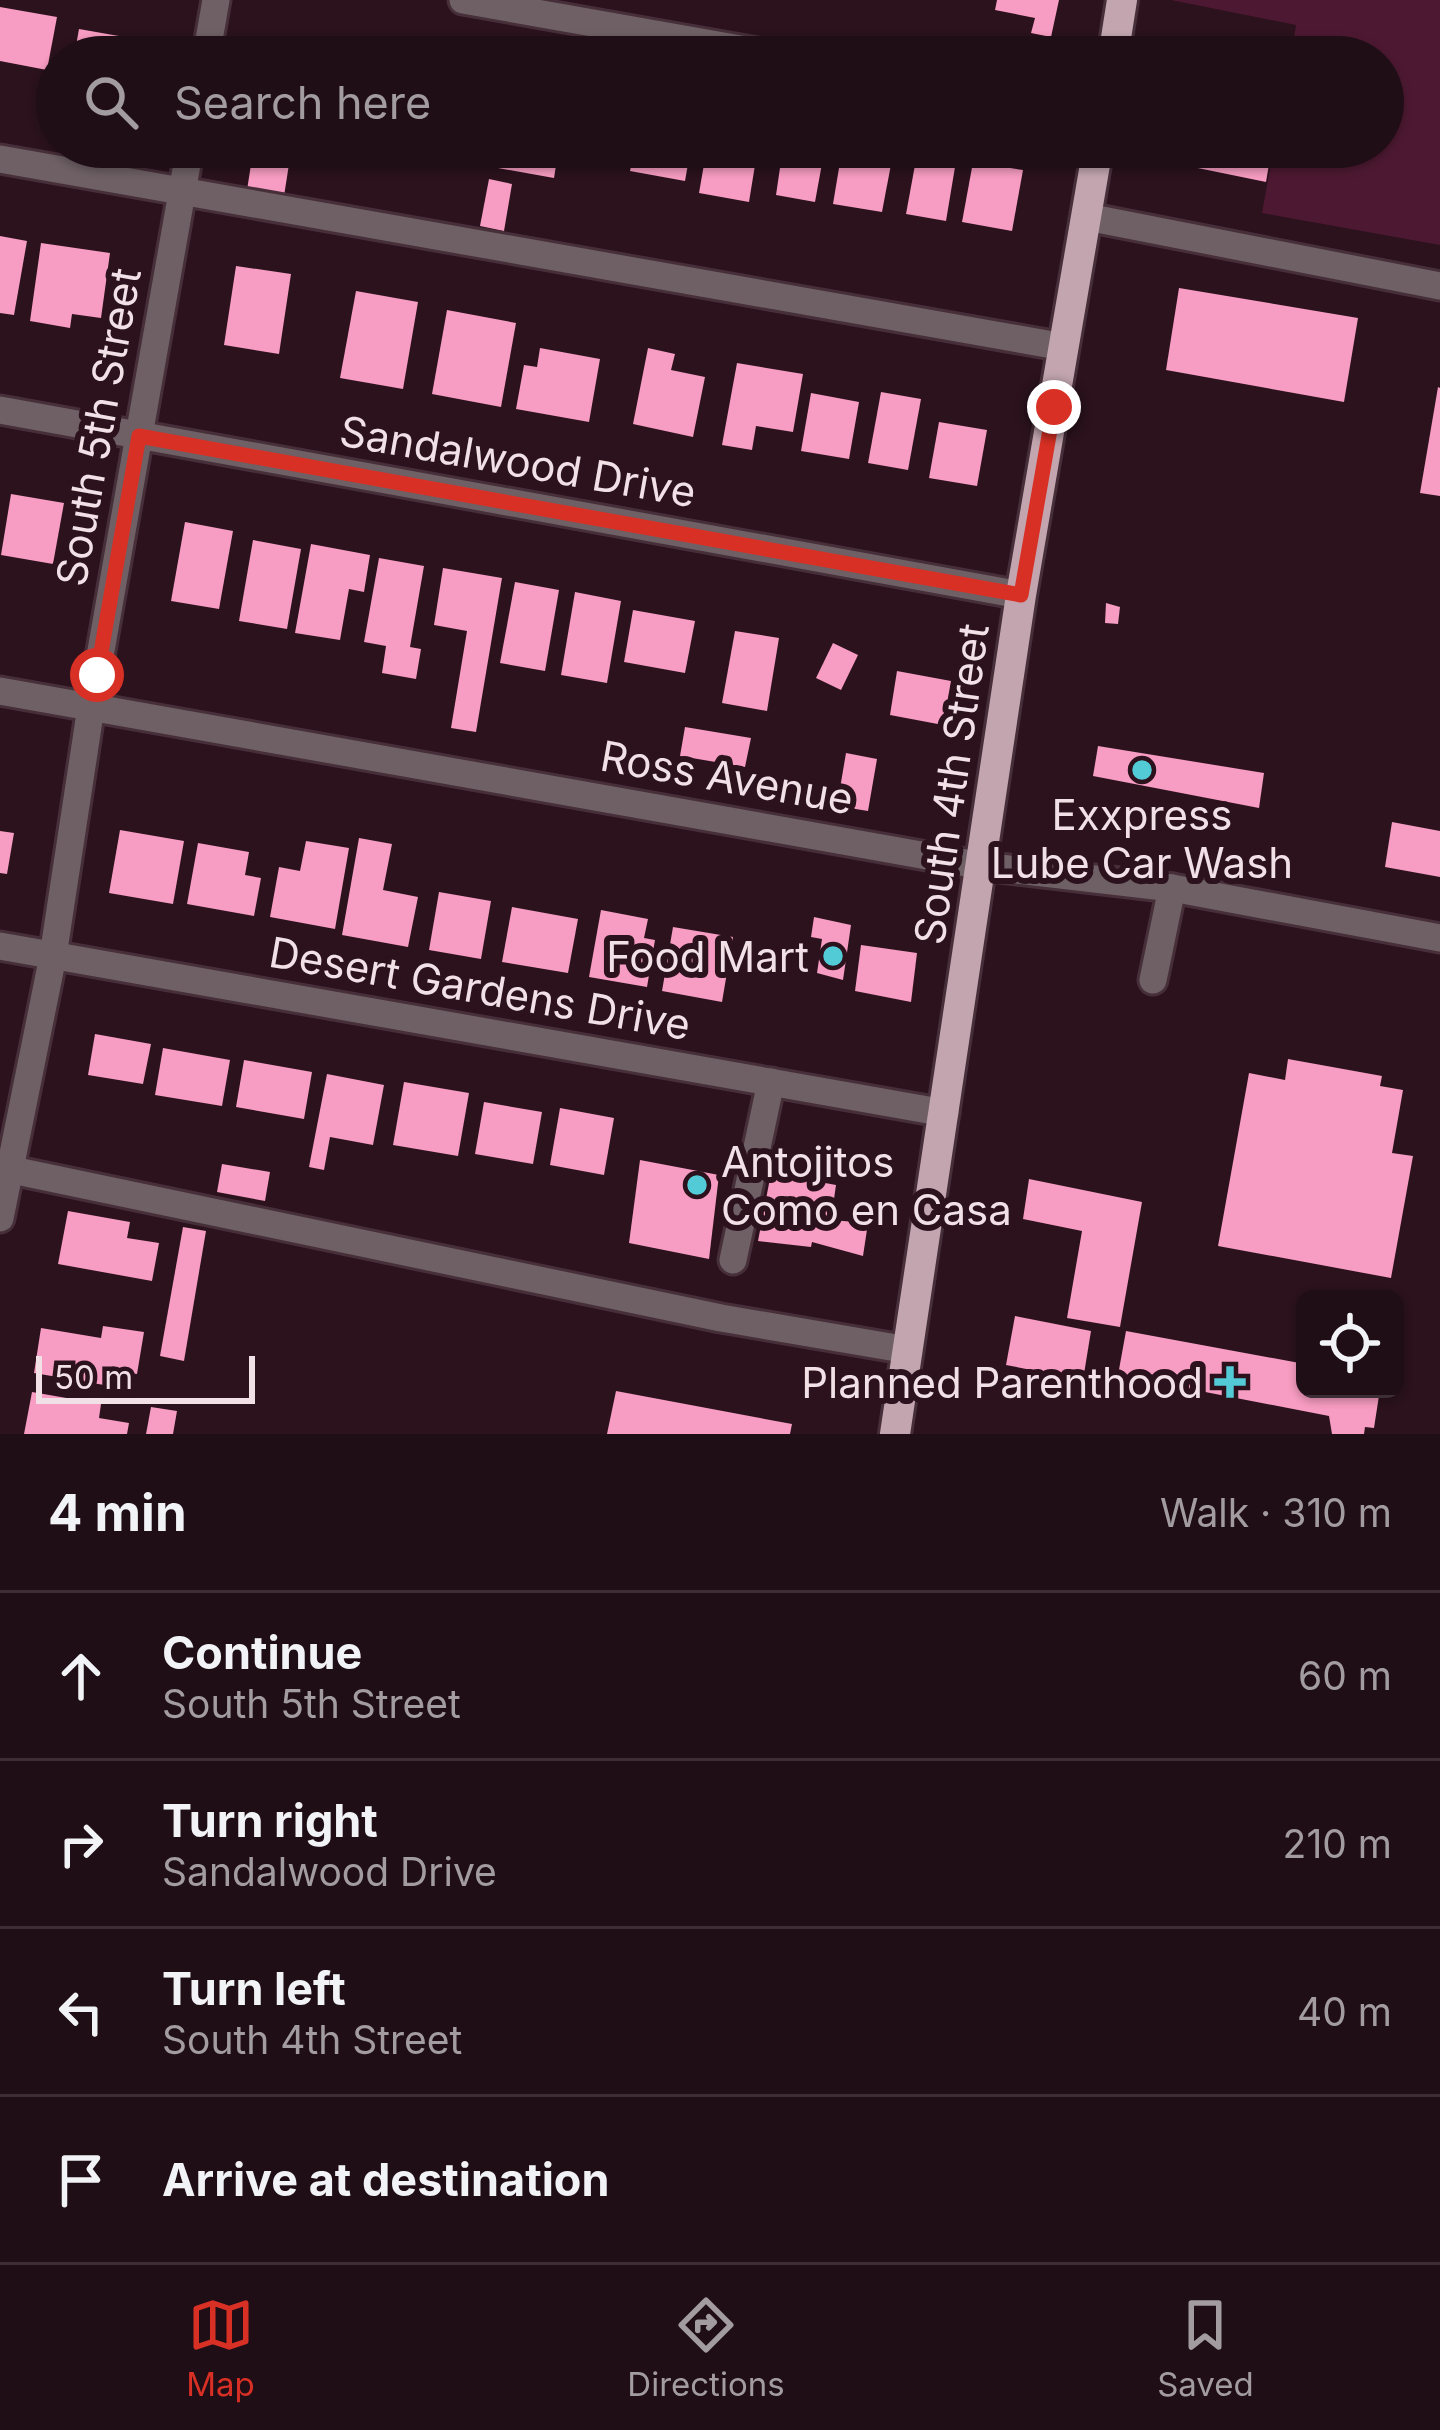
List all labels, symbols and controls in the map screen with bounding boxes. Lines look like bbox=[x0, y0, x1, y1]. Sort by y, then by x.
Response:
search box bbox=[36, 36, 1404, 168]
icon: search bbox=[78, 69, 144, 135]
text: Search here bbox=[174, 75, 431, 130]
street label: South 5th Street bbox=[45, 264, 151, 590]
route end bbox=[1027, 380, 1081, 434]
street label: Sandalwood Drive bbox=[336, 405, 700, 517]
street label: South 4th Street bbox=[903, 620, 999, 948]
route start bbox=[70, 648, 124, 702]
street label: Ross Avenue bbox=[597, 730, 857, 824]
marker: Exxpress Lube Car Wash bbox=[1129, 757, 1155, 783]
place label: Exxpress Lube Car Wash bbox=[991, 789, 1293, 888]
street label: Desert Gardens Drive bbox=[265, 926, 695, 1050]
place label: Food Mart bbox=[606, 931, 809, 982]
marker: Food Mart bbox=[820, 943, 846, 969]
place label: Antojitos Como en Casa bbox=[721, 1136, 1012, 1235]
marker: Antojitos Como en Casa bbox=[684, 1172, 710, 1198]
map controls bbox=[1296, 1290, 1404, 1398]
button: locate bbox=[1296, 1290, 1404, 1398]
scale bar bbox=[36, 1350, 255, 1403]
text: 50 m bbox=[54, 1357, 133, 1397]
place label: Planned Parenthood bbox=[801, 1357, 1203, 1408]
marker: Planned Parenthood bbox=[1214, 1366, 1246, 1398]
text: 4 min bbox=[48, 1482, 187, 1543]
text: Walk · 310 m bbox=[1160, 1489, 1392, 1536]
text: Continue bbox=[162, 1625, 362, 1680]
icon: ahead bbox=[48, 1643, 114, 1709]
text: 60 m bbox=[1298, 1652, 1392, 1699]
text: South 5th Street bbox=[162, 1680, 461, 1727]
text: Turn right bbox=[162, 1793, 378, 1848]
icon: right bbox=[48, 1811, 114, 1877]
text: 210 m bbox=[1283, 1820, 1392, 1867]
text: Sandalwood Drive bbox=[162, 1848, 497, 1895]
text: Turn left bbox=[162, 1961, 346, 2016]
icon: left bbox=[48, 1979, 114, 2045]
text: 40 m bbox=[1297, 1988, 1392, 2035]
text: South 4th Street bbox=[162, 2016, 462, 2063]
icon: arrive bbox=[48, 2147, 114, 2213]
text: Arrive at destination bbox=[162, 2152, 609, 2207]
tab: Map bbox=[186, 2292, 255, 2404]
tab: Directions bbox=[627, 2292, 785, 2404]
tab: Saved bbox=[1157, 2292, 1254, 2404]

